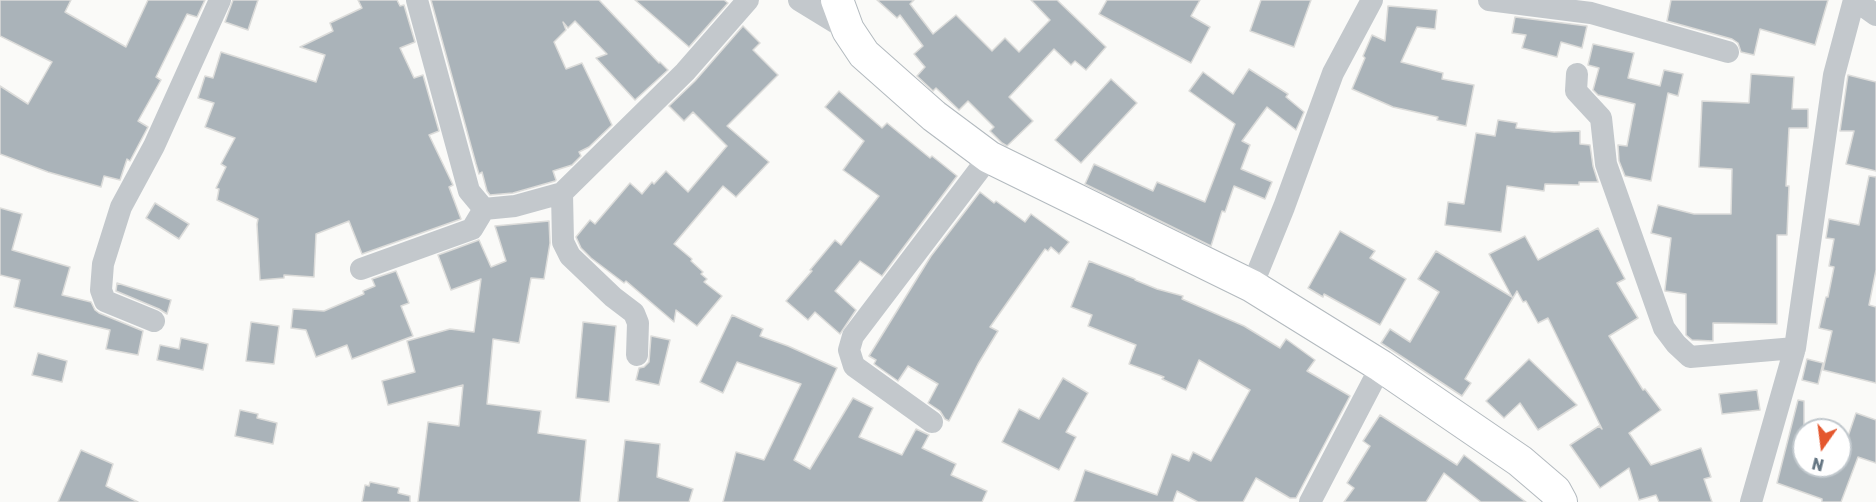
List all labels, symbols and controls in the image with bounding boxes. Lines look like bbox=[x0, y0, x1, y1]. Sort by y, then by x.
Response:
north arrow bbox=[1792, 418, 1852, 478]
text: N bbox=[1810, 453, 1826, 475]

